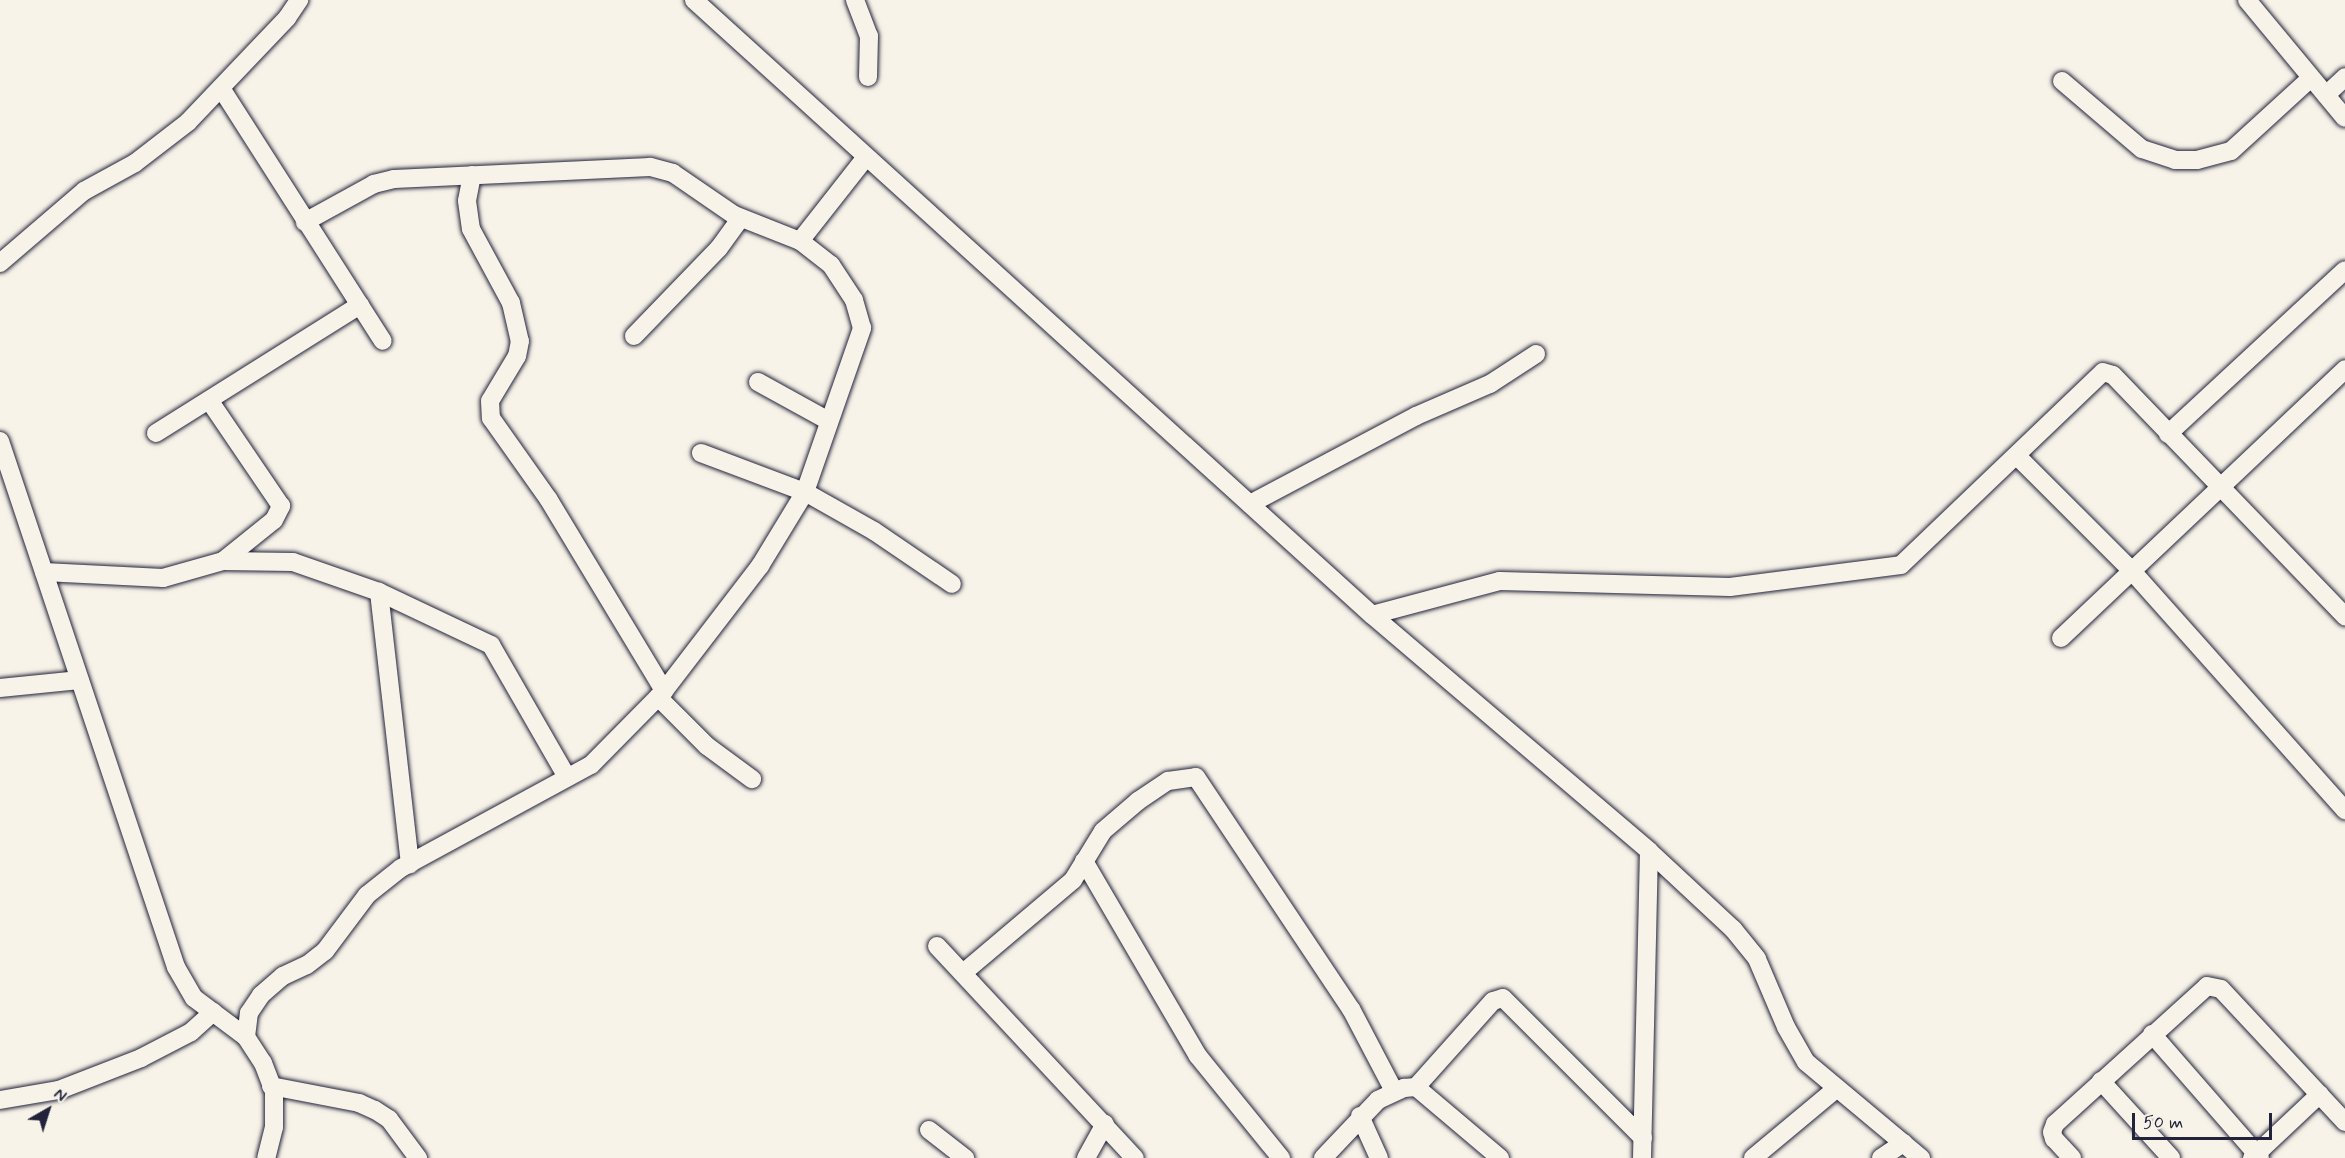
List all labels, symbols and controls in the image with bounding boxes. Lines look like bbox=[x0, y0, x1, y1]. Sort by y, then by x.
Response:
north arrow bbox=[18, 1080, 78, 1140]
text: N bbox=[49, 1084, 70, 1107]
scale bar bbox=[2135, 1101, 2274, 1139]
text: 50 m bbox=[2143, 1111, 2183, 1135]

